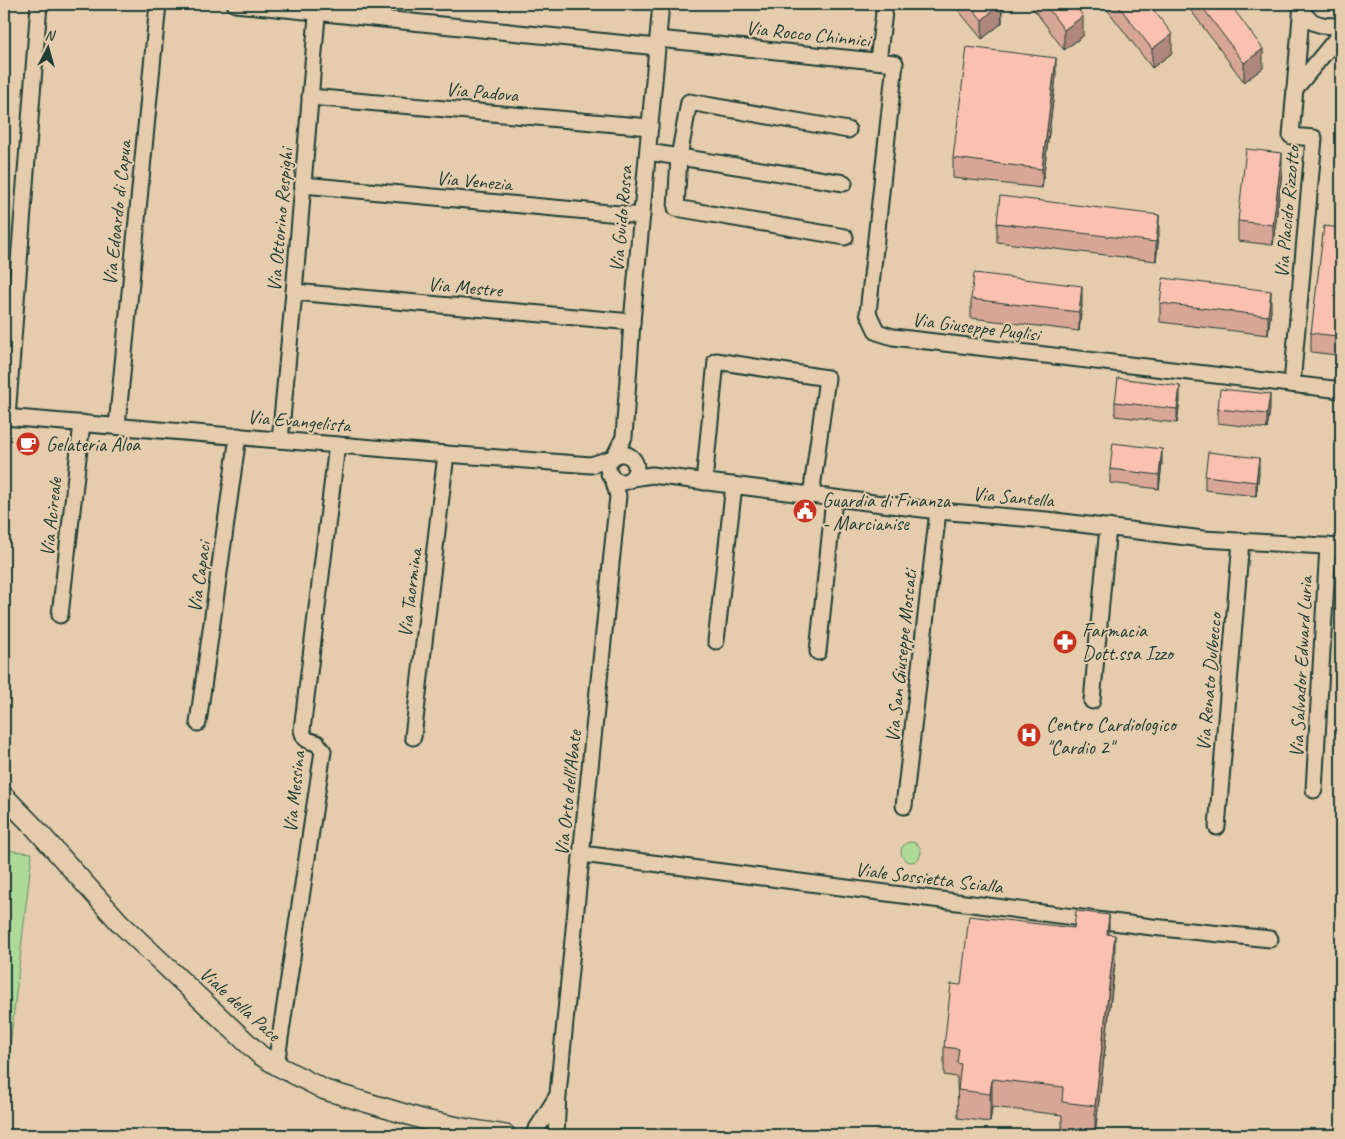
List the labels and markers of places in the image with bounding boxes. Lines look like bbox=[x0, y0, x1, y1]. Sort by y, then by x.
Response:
cafe icon: Gelateria Aloa bbox=[15, 431, 41, 457]
place label: Gelateria Aloa bbox=[46, 432, 141, 457]
place label: Guardia di Finanza - Marcianise bbox=[822, 488, 952, 536]
public building icon: Guardia di Finanza - Marcianise bbox=[792, 498, 818, 524]
place label: Farmacia Dott.ssa Izzo bbox=[1082, 618, 1175, 666]
pharmacy icon: Farmacia Dott.ssa Izzo bbox=[1052, 629, 1078, 655]
place label: Centro Cardiologico "Cardio 2" bbox=[1046, 712, 1178, 760]
hospital icon: Centro Cardiologico "Cardio 2" bbox=[1016, 722, 1042, 748]

